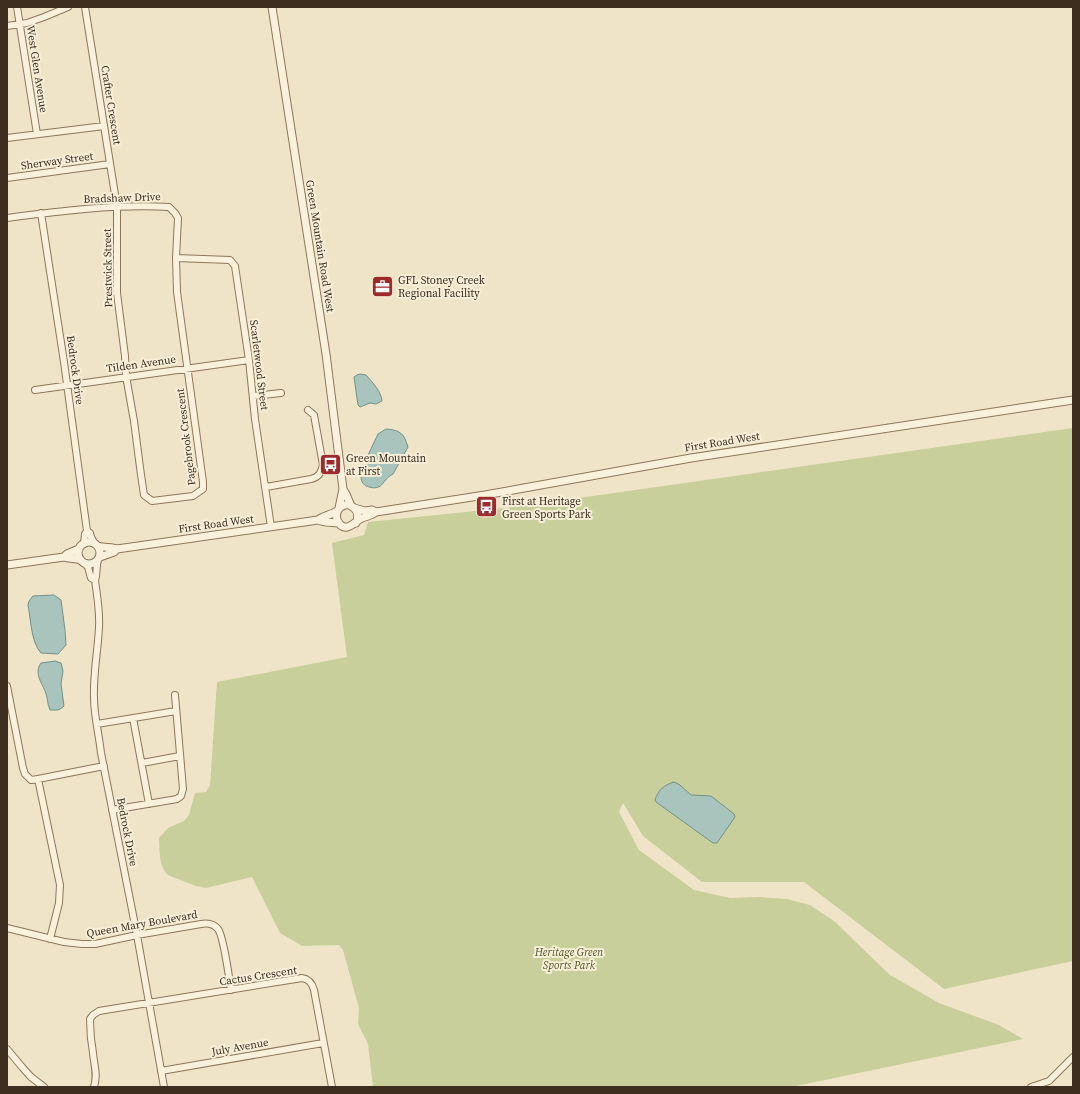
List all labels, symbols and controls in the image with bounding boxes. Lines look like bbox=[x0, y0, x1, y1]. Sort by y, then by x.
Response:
street label: West Glen Avenue bbox=[23, 24, 51, 114]
street label: Crafter Crescent bbox=[97, 64, 125, 146]
street label: Sherway Street bbox=[20, 148, 95, 173]
street label: Green Mountain Road West bbox=[302, 179, 338, 314]
street label: Bradshaw Drive bbox=[83, 189, 161, 207]
street label: Prestwick Street bbox=[100, 228, 116, 308]
office icon: GFL Stoney Creek Regional Facility bbox=[369, 273, 395, 299]
place label: GFL Stoney Creek Regional Facility bbox=[398, 273, 486, 301]
street label: Scarletwood Street bbox=[246, 319, 272, 412]
street label: Bedrock Drive bbox=[63, 334, 87, 406]
street label: Tilden Avenue bbox=[105, 352, 177, 376]
street label: Pagebrook Crescent bbox=[173, 387, 199, 486]
street label: First Road West bbox=[683, 429, 761, 455]
bus stop icon: Green Mountain at First bbox=[317, 451, 343, 477]
place label: Green Mountain at First bbox=[346, 451, 427, 479]
bus stop icon: First at Heritage Green Sports Park bbox=[474, 494, 500, 520]
place label: First at Heritage Green Sports Park bbox=[502, 494, 592, 522]
street label: First Road West bbox=[177, 511, 255, 537]
street label: Bedrock Drive bbox=[113, 796, 141, 868]
street label: Queen Mary Boulevard bbox=[85, 907, 199, 941]
park label: Heritage Green Sports Park bbox=[534, 945, 604, 973]
street label: Cactus Crescent bbox=[218, 962, 298, 990]
street label: July Avenue bbox=[209, 1035, 270, 1060]

